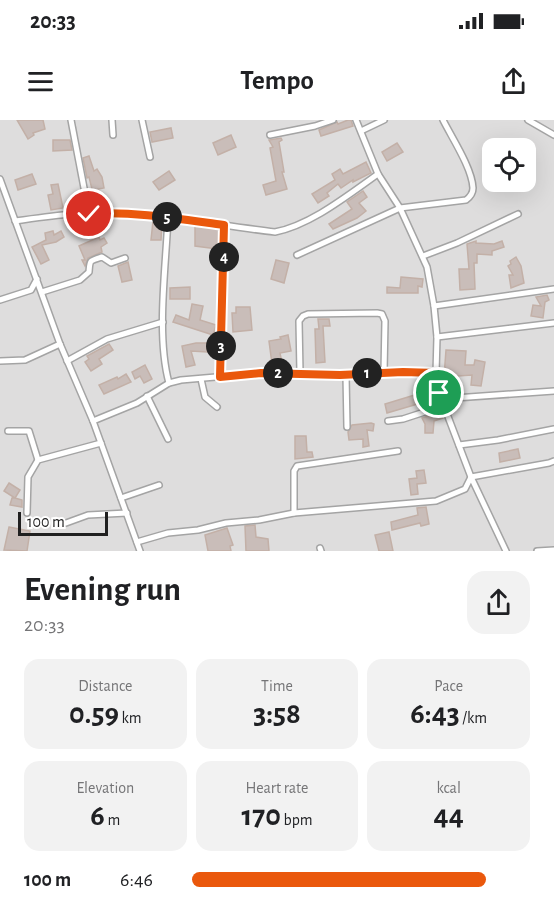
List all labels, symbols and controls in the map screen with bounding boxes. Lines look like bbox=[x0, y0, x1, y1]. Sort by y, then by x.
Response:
text: 20:33 bbox=[30, 10, 76, 32]
icon: menu bbox=[24, 65, 57, 98]
icon: share bbox=[497, 65, 530, 98]
text: Tempo bbox=[240, 67, 314, 94]
map controls bbox=[482, 138, 536, 192]
button: locate bbox=[482, 138, 536, 192]
pin bbox=[63, 188, 114, 239]
icon: check bbox=[72, 197, 105, 230]
pin: 5 bbox=[152, 202, 182, 232]
text: 5 bbox=[164, 209, 170, 225]
pin: 4 bbox=[209, 242, 239, 272]
text: 4 bbox=[220, 249, 228, 265]
pin: 3 bbox=[206, 331, 236, 361]
text: 3 bbox=[218, 338, 224, 354]
pin: 2 bbox=[263, 358, 293, 388]
pin: 1 bbox=[352, 358, 382, 388]
text: 2 bbox=[274, 365, 282, 381]
text: 1 bbox=[364, 365, 370, 381]
pin bbox=[413, 367, 464, 418]
icon: arrive bbox=[422, 376, 455, 409]
scale bar bbox=[18, 509, 108, 537]
text: 100 m bbox=[27, 514, 65, 530]
button: share bbox=[467, 571, 530, 634]
text: Evening run bbox=[24, 574, 181, 607]
text: 20:33 bbox=[24, 615, 65, 635]
text: Distance bbox=[78, 678, 132, 694]
text: Time bbox=[261, 678, 293, 694]
text: Pace bbox=[434, 678, 463, 694]
text: 0.59 bbox=[69, 699, 119, 729]
text: 3:58 bbox=[253, 699, 301, 729]
text: 6:43 bbox=[410, 699, 460, 729]
text: km bbox=[119, 710, 142, 726]
text: /km bbox=[460, 710, 487, 726]
text: Elevation bbox=[76, 780, 134, 796]
text: Heart rate bbox=[246, 780, 308, 796]
text: kcal bbox=[436, 780, 461, 796]
text: 6 bbox=[90, 801, 105, 831]
text: 170 bbox=[241, 801, 281, 831]
text: 44 bbox=[434, 801, 464, 831]
text: m bbox=[105, 812, 120, 828]
text: bpm bbox=[281, 812, 313, 828]
text: 100 m bbox=[24, 870, 71, 890]
text: 6:46 bbox=[120, 870, 153, 890]

